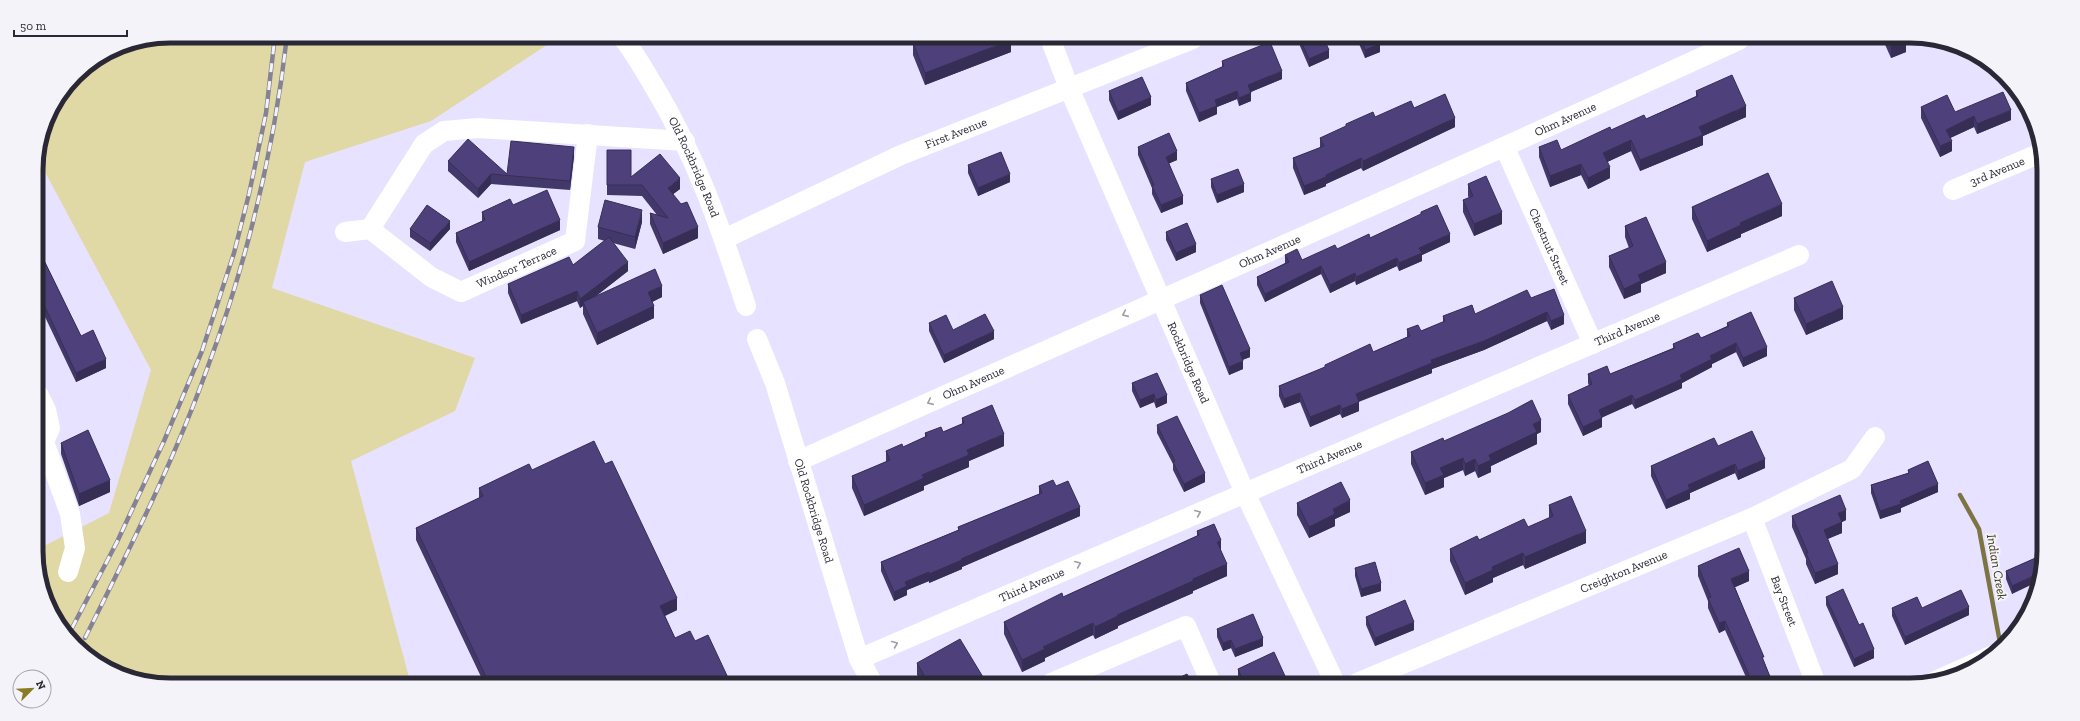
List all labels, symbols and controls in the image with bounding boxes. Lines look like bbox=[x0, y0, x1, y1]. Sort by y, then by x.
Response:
scale bar bbox=[14, 12, 127, 38]
text: 50 m bbox=[20, 19, 47, 33]
street label: Ohm Avenue bbox=[1532, 99, 1599, 139]
street label: Old Rockbridge Road bbox=[665, 114, 722, 220]
street label: First Avenue bbox=[923, 115, 989, 152]
street label: 3rd Avenue bbox=[1968, 154, 2027, 189]
street label: Chestnut Street bbox=[1526, 206, 1573, 287]
street label: Ohm Avenue bbox=[1236, 232, 1303, 271]
street label: Windsor Terrace bbox=[474, 243, 559, 291]
one-way arrow bbox=[1122, 309, 1130, 317]
street label: Third Avenue bbox=[1592, 309, 1662, 349]
street label: Rockbridge Road bbox=[1165, 320, 1212, 406]
street label: Ohm Avenue bbox=[940, 363, 1007, 403]
one-way arrow bbox=[927, 397, 934, 405]
street label: Third Avenue bbox=[1295, 437, 1364, 477]
street label: Old Rockbridge Road bbox=[791, 457, 836, 565]
one-way arrow bbox=[1193, 510, 1201, 518]
water label: Indian Creek bbox=[1984, 533, 2010, 601]
street label: Creighton Avenue bbox=[1578, 547, 1670, 596]
one-way arrow bbox=[1075, 561, 1082, 569]
street label: Third Avenue bbox=[997, 564, 1067, 605]
street label: Bay Street bbox=[1768, 574, 1800, 629]
one-way arrow bbox=[891, 640, 898, 648]
north arrow bbox=[12, 669, 52, 709]
text: N bbox=[33, 679, 49, 692]

